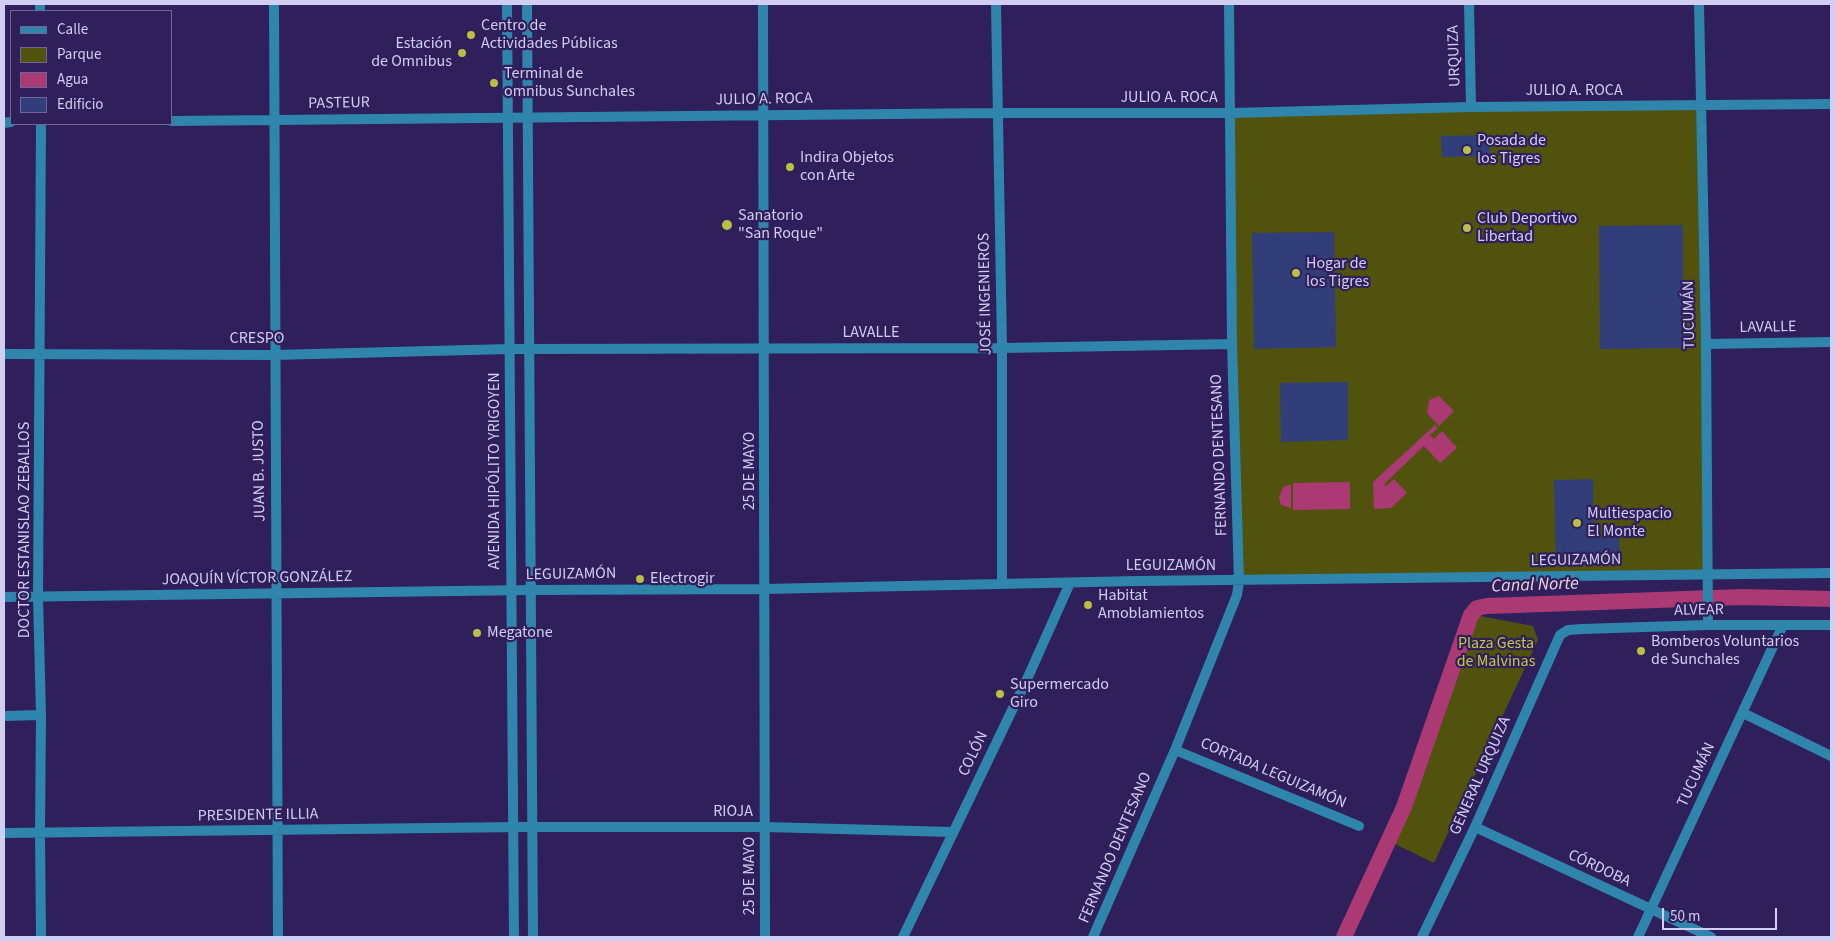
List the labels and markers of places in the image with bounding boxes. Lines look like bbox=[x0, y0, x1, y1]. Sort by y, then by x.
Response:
place label: Centro de Actividades Públicas bbox=[481, 16, 618, 54]
marker: Centro de Actividades Públicas bbox=[465, 29, 477, 41]
place label: Estación de Omnibus bbox=[371, 34, 452, 72]
marker: Estación de Omnibus bbox=[456, 47, 468, 59]
place label: Terminal de omnibus Sunchales bbox=[504, 64, 635, 102]
marker: Terminal de omnibus Sunchales bbox=[488, 77, 500, 89]
place label: Posada de los Tigres bbox=[1477, 131, 1546, 169]
marker: Posada de los Tigres bbox=[1461, 144, 1473, 156]
place label: Indira Objetos con Arte bbox=[800, 148, 894, 186]
marker: Indira Objetos con Arte bbox=[784, 161, 796, 173]
place label: Sanatorio "San Roque" bbox=[738, 206, 823, 244]
place label: Club Deportivo Libertad bbox=[1477, 209, 1577, 247]
marker: Sanatorio "San Roque" bbox=[720, 218, 734, 232]
marker: Club Deportivo Libertad bbox=[1461, 222, 1473, 234]
place label: Hogar de los Tigres bbox=[1306, 254, 1369, 292]
marker: Hogar de los Tigres bbox=[1290, 267, 1302, 279]
place label: Multiespacio El Monte bbox=[1587, 504, 1672, 542]
marker: Multiespacio El Monte bbox=[1571, 517, 1583, 529]
place label: Electrogir bbox=[650, 569, 715, 589]
marker: Electrogir bbox=[634, 573, 646, 585]
place label: Habitat Amoblamientos bbox=[1098, 586, 1204, 624]
marker: Habitat Amoblamientos bbox=[1082, 599, 1094, 611]
place label: Megatone bbox=[487, 623, 553, 643]
marker: Megatone bbox=[471, 627, 483, 639]
place label: Bomberos Voluntarios de Sunchales bbox=[1651, 632, 1799, 670]
marker: Bomberos Voluntarios de Sunchales bbox=[1635, 645, 1647, 657]
place label: Supermercado Giro bbox=[1010, 675, 1109, 713]
marker: Supermercado Giro bbox=[994, 688, 1006, 700]

